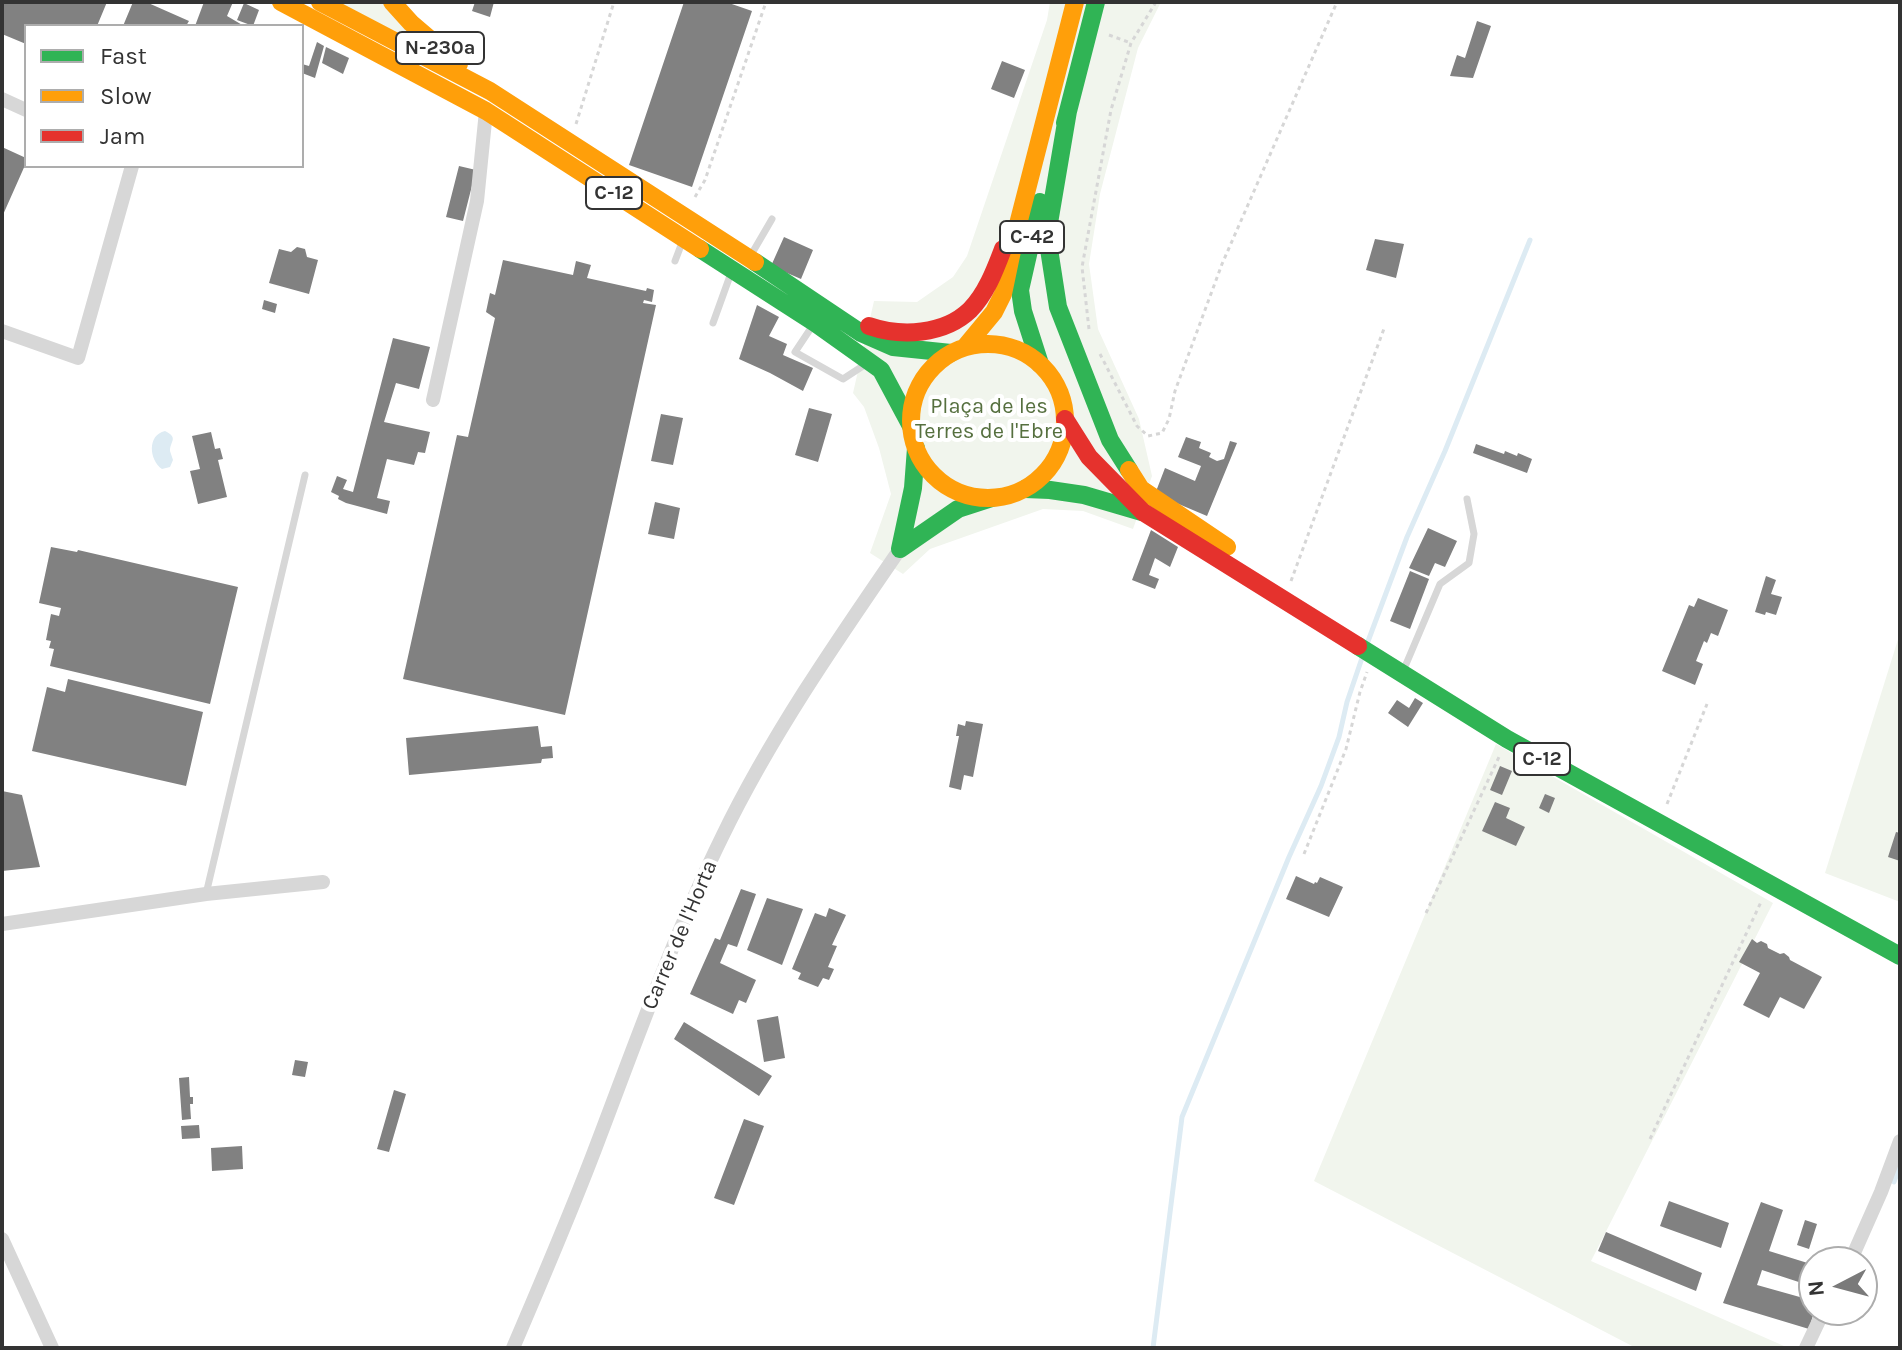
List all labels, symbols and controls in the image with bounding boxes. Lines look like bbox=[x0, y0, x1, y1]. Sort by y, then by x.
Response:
legend bbox=[24, 24, 304, 168]
road number: N-230a bbox=[396, 32, 484, 64]
text: Fast bbox=[100, 42, 147, 70]
text: Slow bbox=[100, 82, 152, 110]
text: Jam bbox=[100, 122, 145, 150]
road number: C-12 bbox=[586, 177, 642, 209]
road number: C-42 bbox=[1000, 221, 1064, 253]
park label: Plaça de les Terres de l'Ebre bbox=[915, 394, 1063, 446]
road number: C-12 bbox=[1514, 743, 1570, 775]
street label: Carrer de l'Horta bbox=[637, 856, 723, 1014]
north arrow bbox=[1798, 1246, 1878, 1326]
text: N bbox=[1802, 1279, 1830, 1298]

